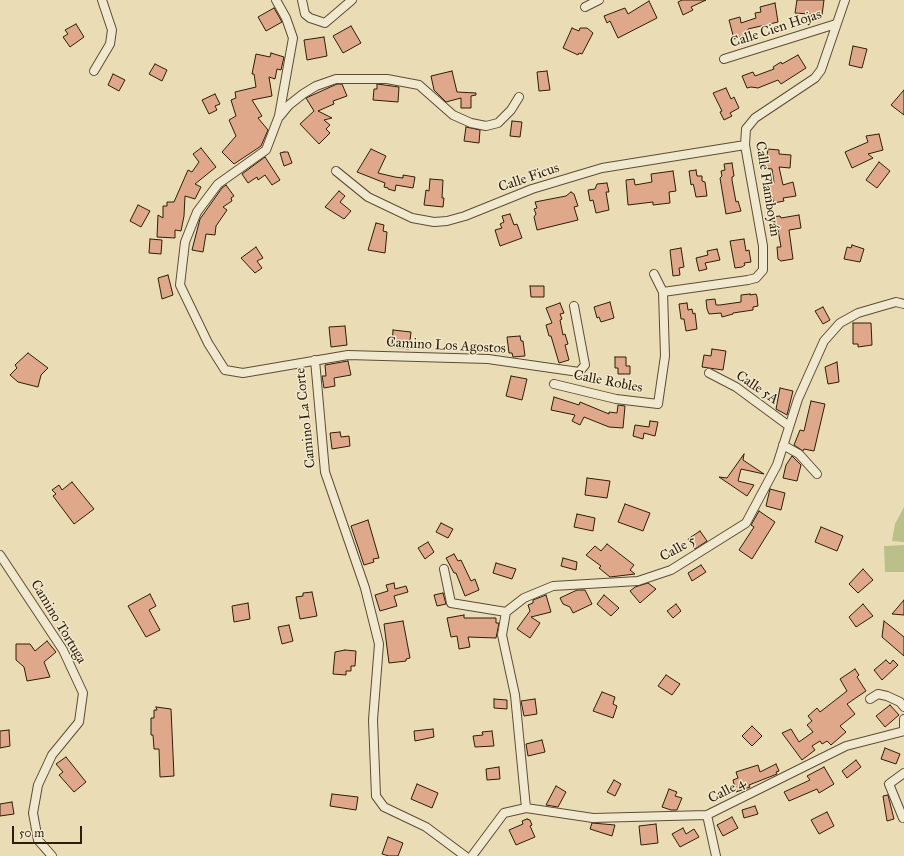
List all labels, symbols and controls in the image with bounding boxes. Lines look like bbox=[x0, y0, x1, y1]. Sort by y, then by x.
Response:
street label: Calle Cien Hojas bbox=[728, 6, 824, 52]
street label: Calle Flamboyán bbox=[751, 140, 783, 238]
street label: Calle Ficus bbox=[496, 160, 562, 196]
street label: Camino Los Agostos bbox=[386, 334, 506, 358]
street label: Camino La Corte bbox=[292, 367, 320, 469]
street label: Calle Robles bbox=[572, 367, 644, 397]
street label: Calle 5A bbox=[733, 368, 781, 408]
street label: Calle 5 bbox=[657, 532, 699, 566]
street label: Camino Tortuga bbox=[26, 577, 90, 667]
street label: Calle 4 bbox=[706, 775, 748, 807]
scale bar bbox=[14, 818, 84, 844]
text: 50 m bbox=[19, 826, 44, 840]

